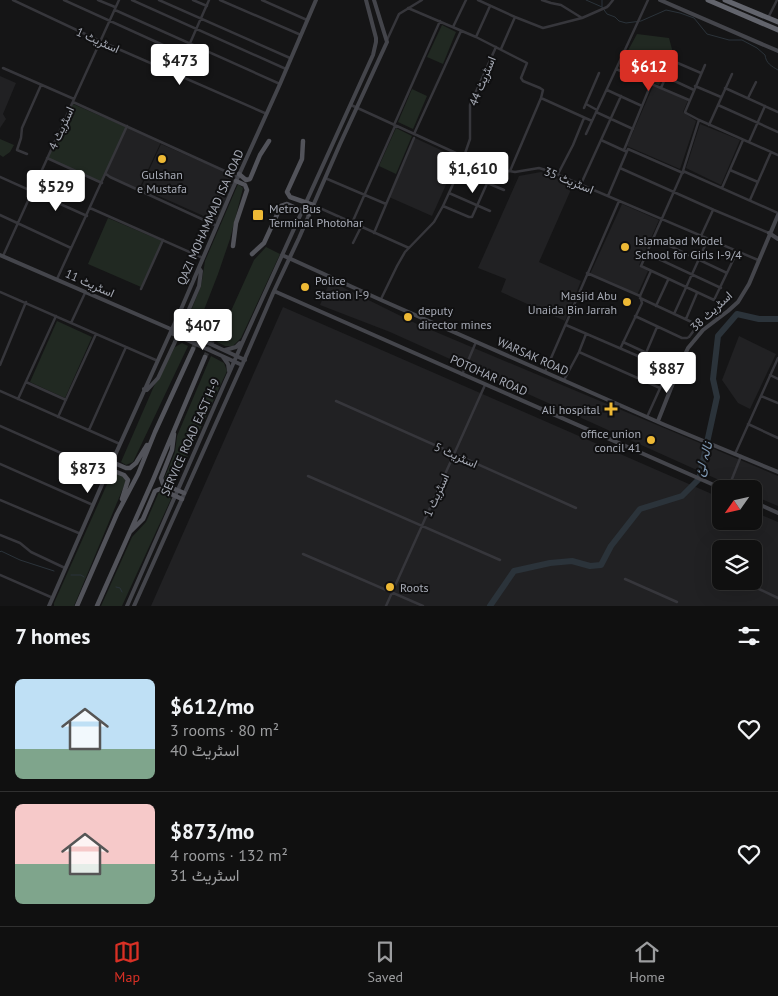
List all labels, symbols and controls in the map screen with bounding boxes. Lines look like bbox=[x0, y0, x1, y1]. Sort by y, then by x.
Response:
street label: اسٹریٹ 1 bbox=[74, 24, 122, 57]
pin: $473 bbox=[150, 44, 210, 86]
pin: $612 bbox=[619, 49, 679, 92]
text: $473 bbox=[162, 50, 198, 70]
street label: اسٹریٹ 44 bbox=[465, 54, 500, 108]
text: $612 bbox=[631, 56, 667, 76]
street label: اسٹریٹ 4 bbox=[45, 104, 78, 152]
street label: QAZI MOHAMMAD ISA ROAD bbox=[173, 147, 247, 287]
pin: $1,610 bbox=[432, 152, 514, 194]
marker: Gulshan e Mustafa bbox=[156, 153, 168, 165]
text: $1,610 bbox=[448, 158, 498, 178]
street label: اسٹریٹ 35 bbox=[542, 163, 596, 198]
place label: Gulshan e Mustafa bbox=[137, 167, 187, 196]
pin: $529 bbox=[26, 170, 86, 212]
text: $529 bbox=[38, 176, 74, 196]
place label: Metro Bus Terminal Photohar bbox=[269, 201, 363, 230]
marker: Metro Bus Terminal Photohar bbox=[251, 208, 265, 222]
place label: Islamabad Model School for Girls I-9/4 bbox=[635, 233, 742, 262]
marker: Islamabad Model School for Girls I-9/4 bbox=[619, 241, 631, 253]
street label: اسٹریٹ 11 bbox=[63, 266, 117, 301]
place label: Police Station I-9 bbox=[315, 273, 369, 302]
marker: Police Station I-9 bbox=[299, 281, 311, 293]
place label: Masjid Abu Unaida Bin Jarrah bbox=[528, 288, 617, 317]
street label: اسٹریٹ 38 bbox=[687, 288, 736, 335]
marker: Masjid Abu Unaida Bin Jarrah bbox=[621, 296, 633, 308]
place label: deputy director mines bbox=[418, 303, 491, 332]
pin: $407 bbox=[173, 308, 233, 351]
marker: deputy director mines bbox=[402, 311, 414, 323]
text: $407 bbox=[185, 315, 221, 335]
street label: WARSAK ROAD bbox=[495, 334, 571, 379]
street label: POTOHAR ROAD bbox=[448, 351, 530, 399]
pin: $887 bbox=[637, 352, 697, 394]
text: $887 bbox=[649, 358, 685, 378]
street label: SERVICE ROAD EAST H-9 bbox=[157, 376, 223, 498]
place label: Ali hospital bbox=[542, 402, 600, 417]
marker: Ali hospital bbox=[604, 402, 618, 416]
place label: office union concil 41 bbox=[581, 426, 641, 455]
marker: office union concil 41 bbox=[645, 434, 657, 446]
street label: اسٹریٹ 5 bbox=[432, 439, 480, 472]
water label: نالہ لئ bbox=[690, 439, 717, 478]
pin: $873 bbox=[58, 452, 118, 494]
text: $873 bbox=[70, 458, 106, 478]
street label: اسٹریٹ 1 bbox=[420, 471, 453, 519]
north arrow bbox=[712, 480, 762, 530]
map controls bbox=[712, 480, 762, 590]
button: layers bbox=[712, 540, 762, 590]
place label: Roots bbox=[400, 580, 429, 595]
marker: Roots bbox=[384, 581, 396, 593]
icon: filters bbox=[735, 622, 763, 650]
text: 7 homes bbox=[15, 623, 90, 650]
text: $612/mo bbox=[170, 693, 254, 720]
icon: home bbox=[55, 699, 115, 759]
icon: heart bbox=[735, 715, 763, 743]
text: 3 rooms · 80 m² bbox=[170, 720, 279, 740]
text: اسٹریٹ 40 bbox=[170, 740, 239, 760]
text: $873/mo bbox=[170, 818, 254, 845]
icon: home bbox=[55, 824, 115, 884]
icon: heart bbox=[735, 840, 763, 868]
text: 4 rooms · 132 m² bbox=[170, 845, 288, 865]
text: اسٹریٹ 31 bbox=[170, 865, 239, 885]
tab: Map bbox=[113, 938, 141, 986]
tab: Saved bbox=[367, 938, 403, 986]
tab: Home bbox=[629, 938, 665, 986]

